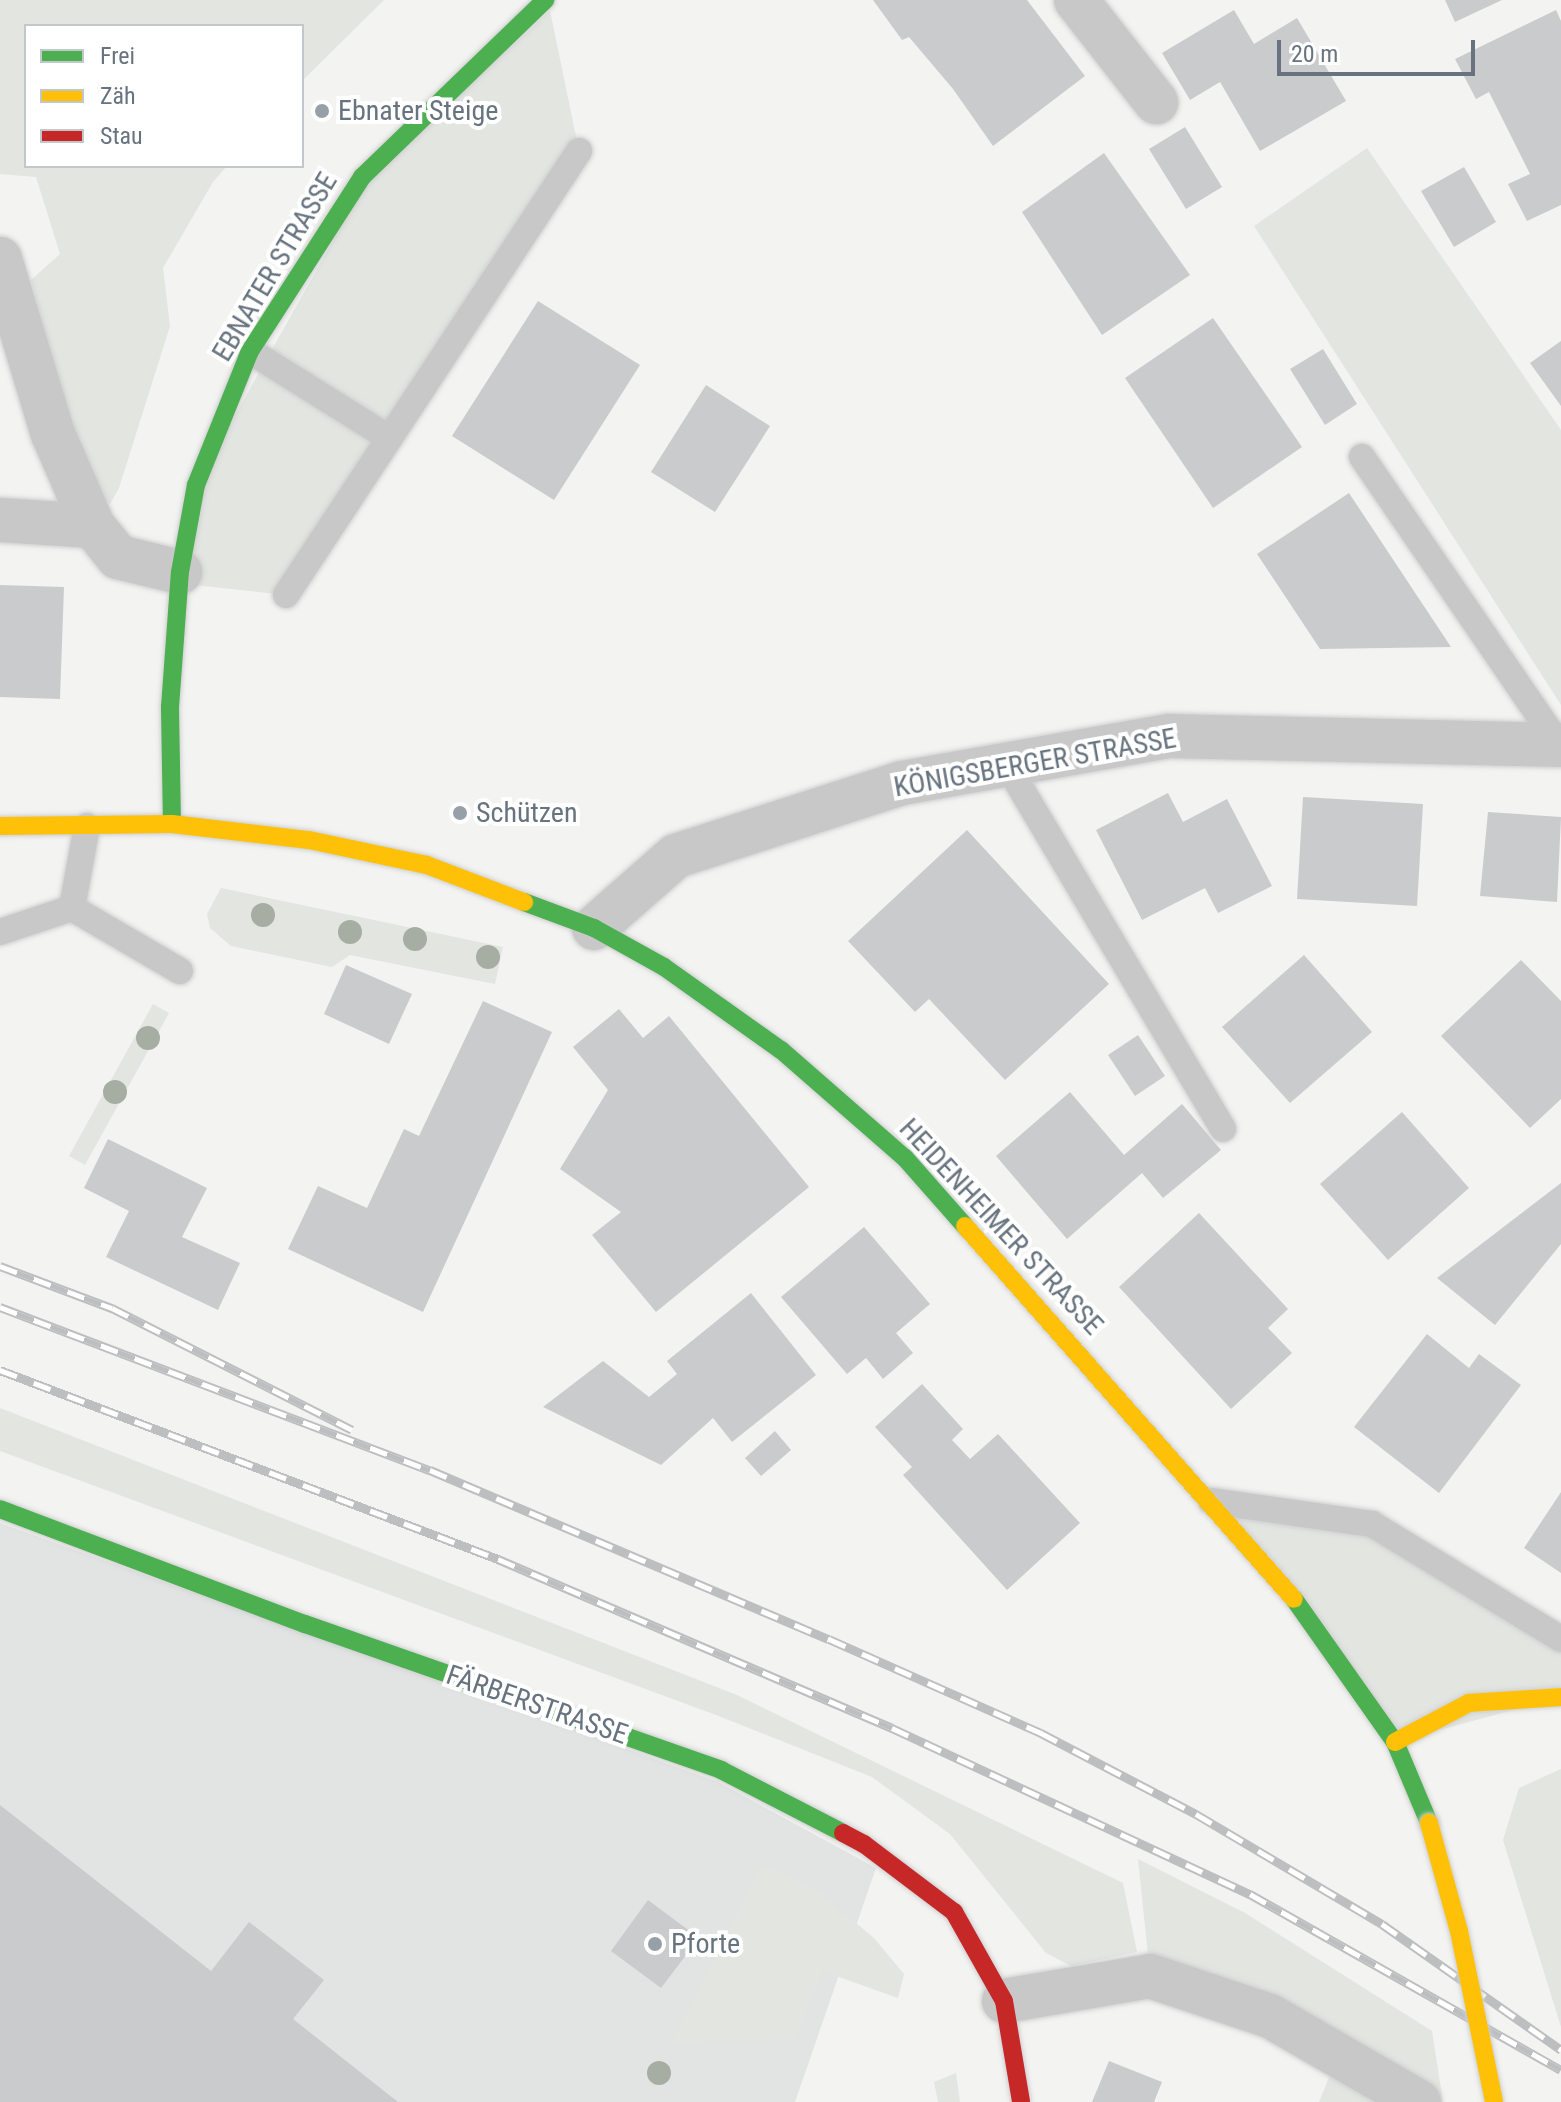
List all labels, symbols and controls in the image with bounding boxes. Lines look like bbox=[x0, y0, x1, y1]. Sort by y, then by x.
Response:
legend bbox=[24, 24, 304, 168]
scale bar bbox=[1281, 24, 1479, 74]
text: 20 m bbox=[1291, 40, 1338, 68]
text: Frei bbox=[100, 42, 135, 70]
text: Zäh bbox=[100, 82, 136, 110]
place label: Ebnater Steige bbox=[338, 94, 498, 128]
marker: Ebnater Steige bbox=[313, 102, 331, 120]
text: Stau bbox=[100, 122, 143, 150]
street label: EBNATER STRASSE bbox=[205, 167, 345, 367]
street label: KÖNIGSBERGER STRASSE bbox=[891, 722, 1179, 804]
place label: Schützen bbox=[476, 796, 578, 830]
marker: Schützen bbox=[451, 804, 469, 822]
street label: HEIDENHEIMER STRASSE bbox=[892, 1112, 1110, 1342]
street label: FÄRBERSTRASSE bbox=[442, 1658, 632, 1752]
place label: Pforte bbox=[671, 1927, 740, 1961]
marker: Pforte bbox=[646, 1935, 664, 1953]

